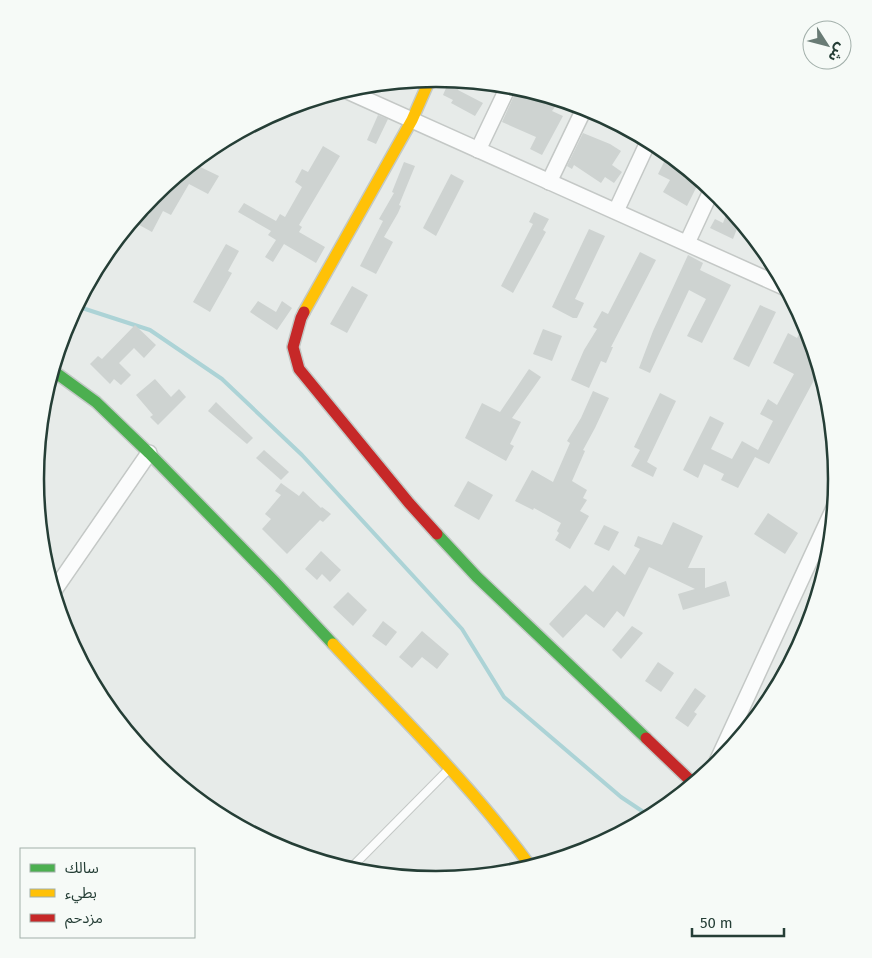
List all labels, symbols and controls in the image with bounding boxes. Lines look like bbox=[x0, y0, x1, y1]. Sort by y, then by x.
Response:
north arrow bbox=[802, 20, 852, 70]
text: ش bbox=[825, 40, 850, 65]
legend bbox=[20, 848, 195, 938]
text: سالك bbox=[65, 859, 99, 877]
text: بطيء bbox=[65, 884, 97, 904]
scale bar bbox=[692, 906, 784, 938]
text: مزدحم bbox=[65, 909, 103, 929]
text: 50 m bbox=[700, 914, 733, 932]

